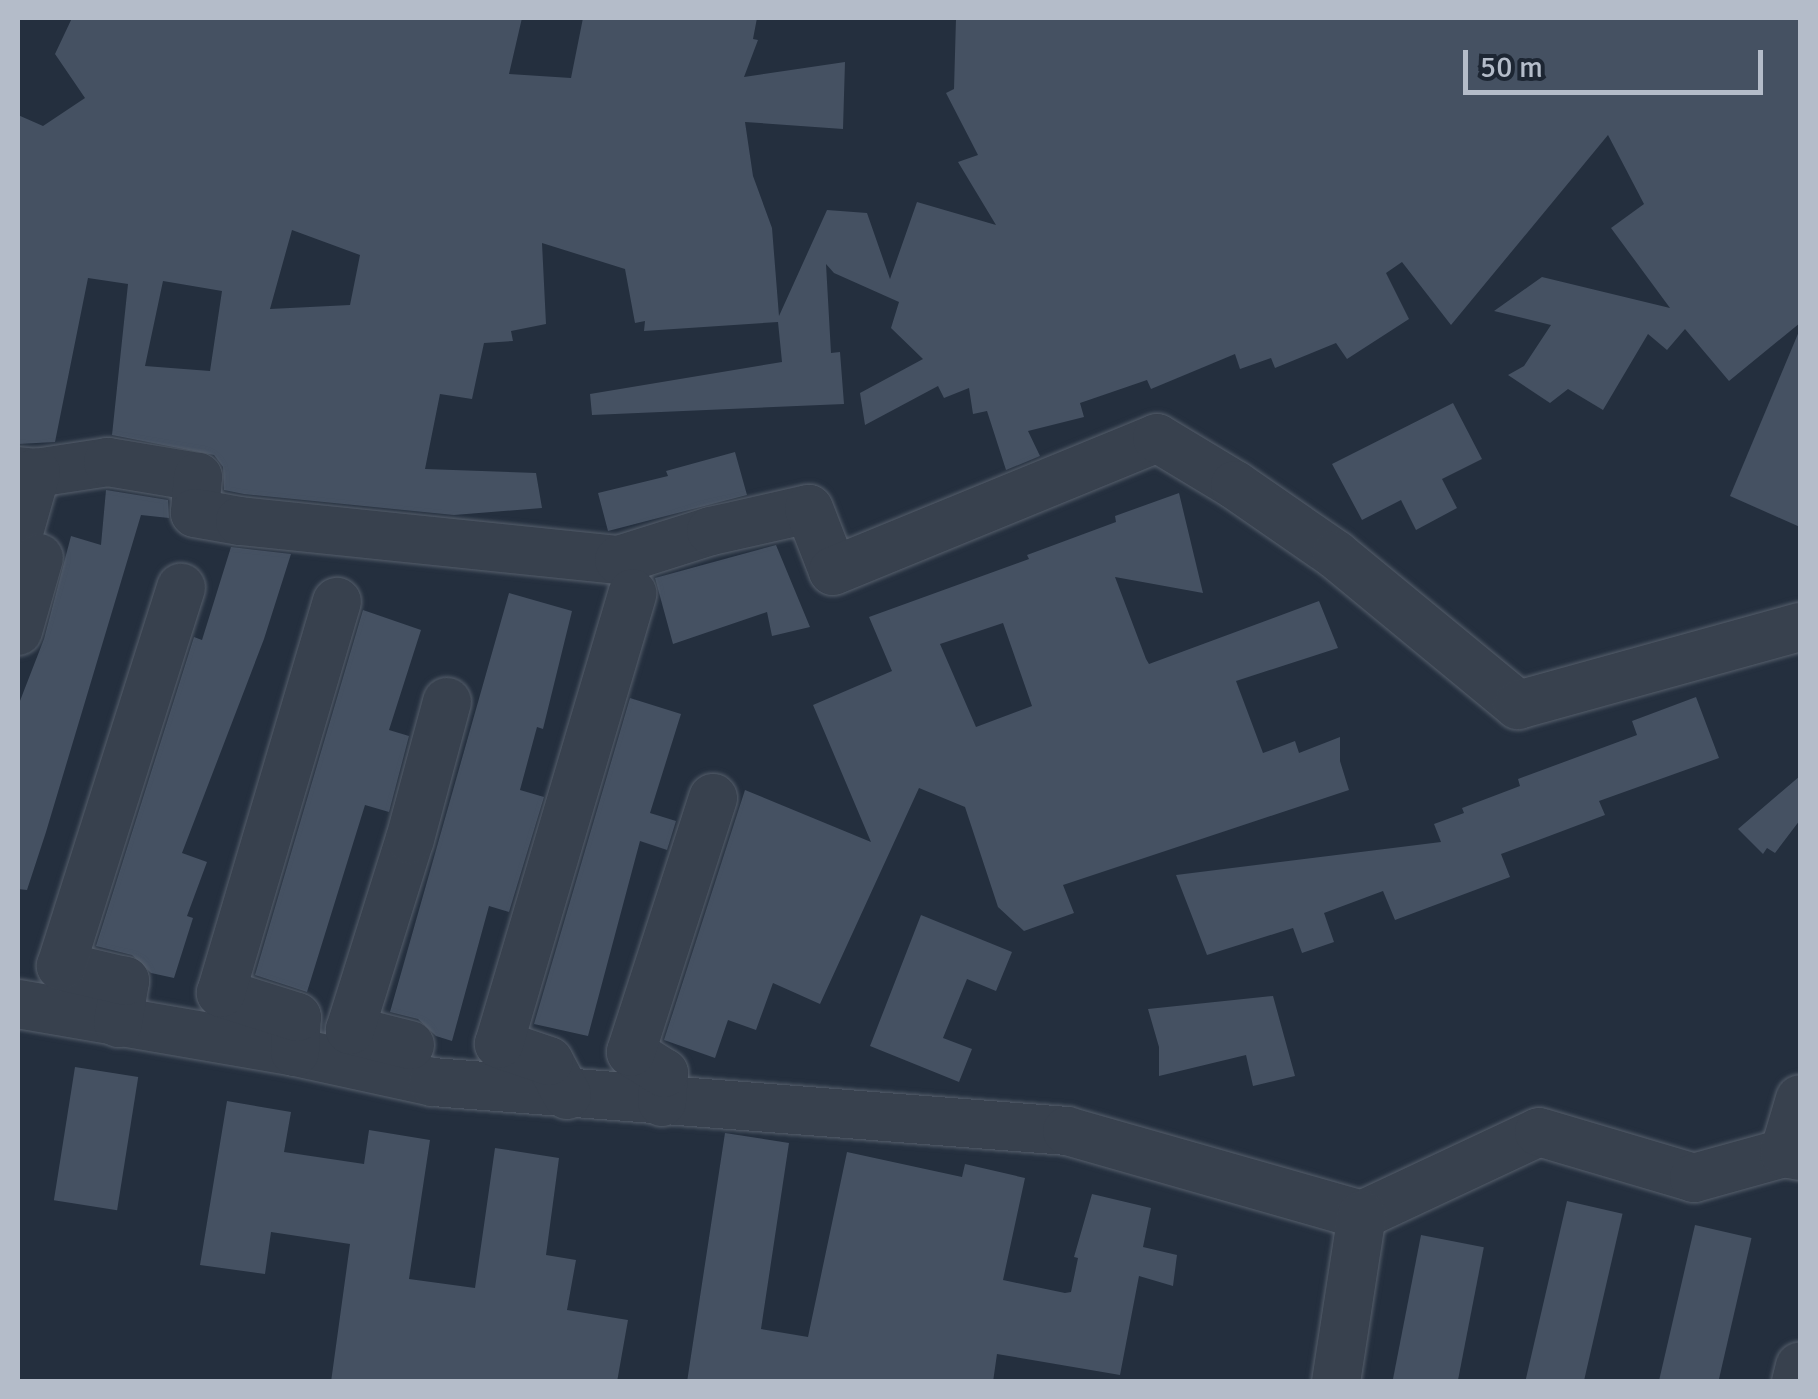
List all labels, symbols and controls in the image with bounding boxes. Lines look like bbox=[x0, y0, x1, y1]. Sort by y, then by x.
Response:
scale bar bbox=[1468, 30, 1768, 92]
text: 50 m bbox=[1480, 49, 1543, 86]

